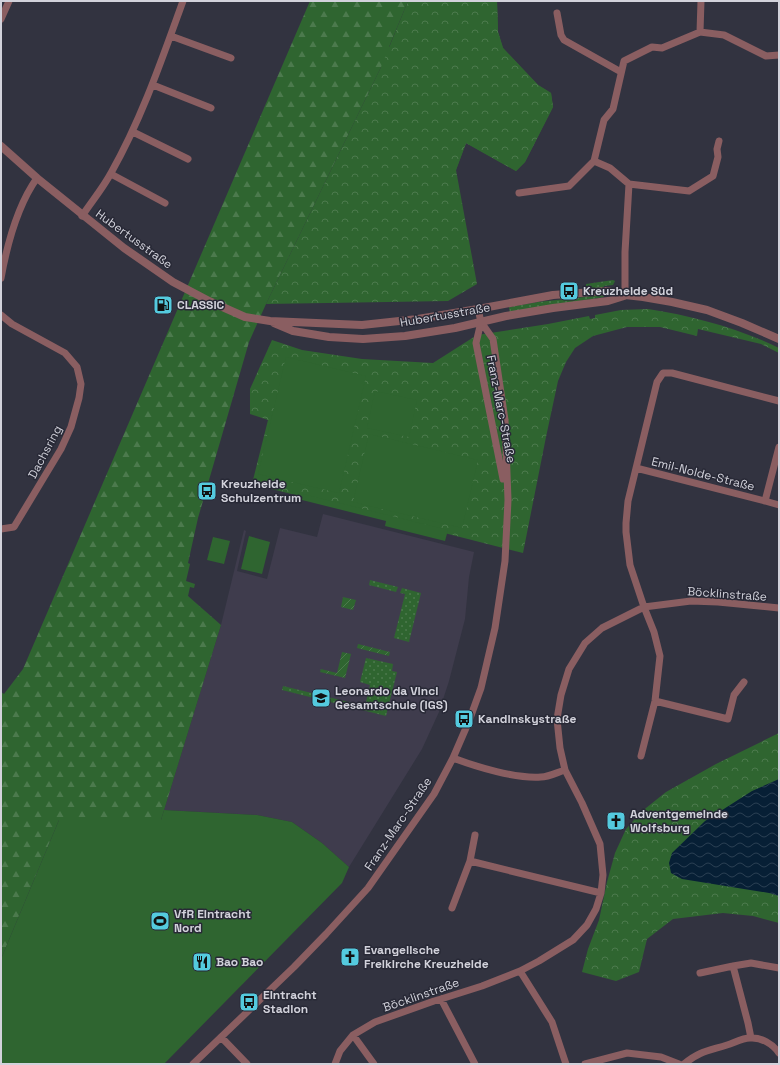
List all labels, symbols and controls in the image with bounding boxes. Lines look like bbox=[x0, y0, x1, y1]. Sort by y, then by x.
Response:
street label: Hubertusstraße bbox=[92, 206, 176, 272]
bus stop icon: Kreuzheide Süd bbox=[558, 280, 580, 302]
place label: Kreuzheide Süd bbox=[583, 283, 673, 299]
fuel station icon: CLASSIC bbox=[152, 294, 174, 316]
place label: CLASSIC bbox=[177, 297, 225, 313]
street label: Hubertusstraße bbox=[399, 299, 491, 331]
street label: Franz-Marc-Straße bbox=[483, 354, 519, 464]
street label: Dachsring bbox=[24, 423, 66, 481]
street label: Emil-Nolde-Straße bbox=[650, 453, 756, 495]
place label: Kreuzheide Schulzentrum bbox=[221, 476, 301, 506]
bus stop icon: Kreuzheide Schulzentrum bbox=[196, 480, 218, 502]
street label: Böcklinstraße bbox=[687, 583, 767, 605]
place label: Leonardo da Vinci Gesamtschule (IGS) bbox=[335, 683, 448, 713]
school or university icon: Leonardo da Vinci Gesamtschule (IGS) bbox=[310, 687, 332, 709]
bus stop icon: Kandinskystraße bbox=[453, 708, 475, 730]
place label: Kandinskystraße bbox=[478, 711, 577, 727]
street label: Franz-Marc-Straße bbox=[361, 774, 435, 874]
place label: Adventgemeinde Wolfsburg bbox=[630, 806, 728, 836]
church icon: Adventgemeinde Wolfsburg bbox=[605, 810, 627, 832]
place label: VfR Eintracht Nord bbox=[174, 906, 251, 936]
sports icon: VfR Eintracht Nord bbox=[149, 910, 171, 932]
place label: Evangelische Freikirche Kreuzheide bbox=[364, 942, 489, 972]
church icon: Evangelische Freikirche Kreuzheide bbox=[339, 946, 361, 968]
restaurant icon: Bao Bao bbox=[191, 951, 213, 973]
place label: Bao Bao bbox=[216, 954, 263, 970]
street label: Böcklinstraße bbox=[381, 974, 461, 1016]
place label: Eintracht Stadion bbox=[263, 987, 317, 1017]
bus stop icon: Eintracht Stadion bbox=[238, 991, 260, 1013]

